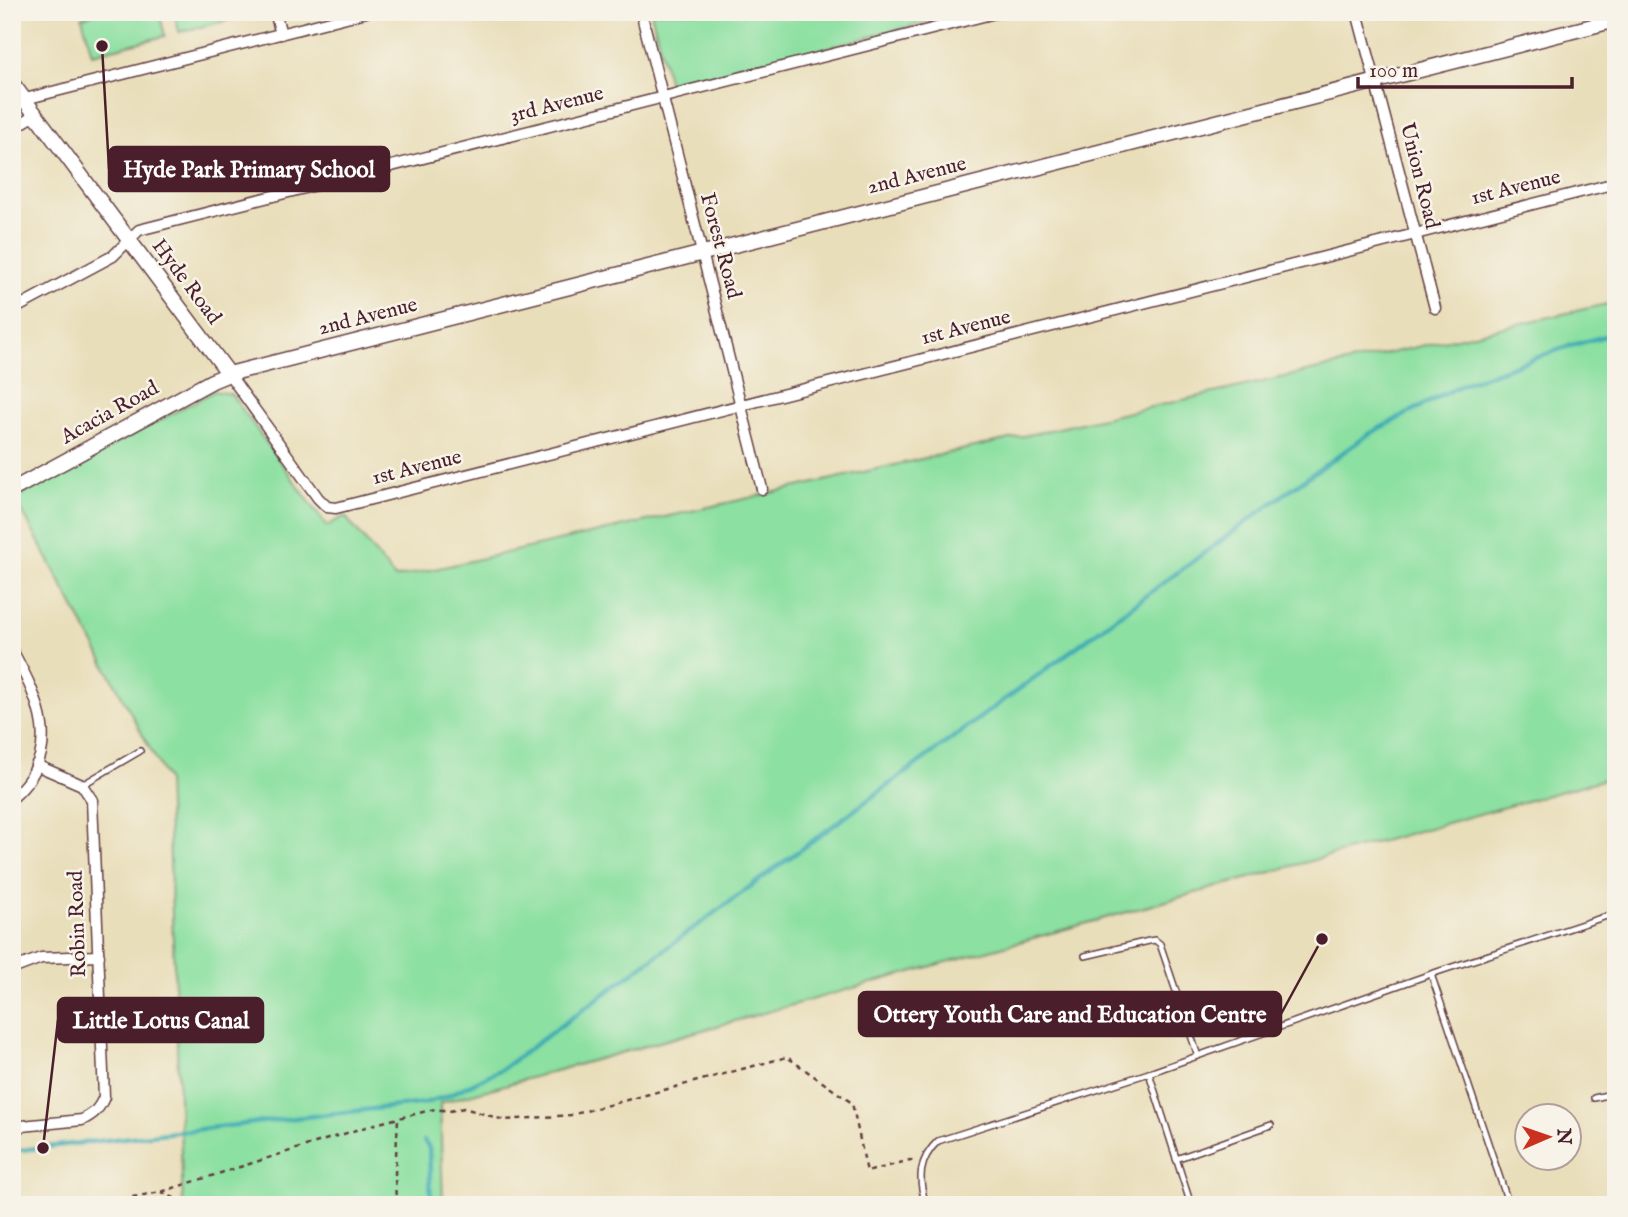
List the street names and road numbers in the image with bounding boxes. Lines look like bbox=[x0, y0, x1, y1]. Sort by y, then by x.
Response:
street label: 3rd Avenue bbox=[507, 80, 607, 130]
street label: Union Road bbox=[1393, 120, 1445, 233]
street label: 2nd Avenue bbox=[865, 151, 970, 201]
street label: 1st Avenue bbox=[1469, 164, 1564, 212]
street label: Forest Road bbox=[693, 190, 747, 303]
street label: Hyde Road bbox=[145, 234, 227, 331]
street label: 2nd Avenue bbox=[316, 292, 421, 342]
street label: 1st Avenue bbox=[919, 304, 1014, 352]
street label: Acacia Road bbox=[55, 375, 164, 451]
street label: 1st Avenue bbox=[370, 444, 465, 492]
street label: Robin Road bbox=[63, 869, 93, 978]

